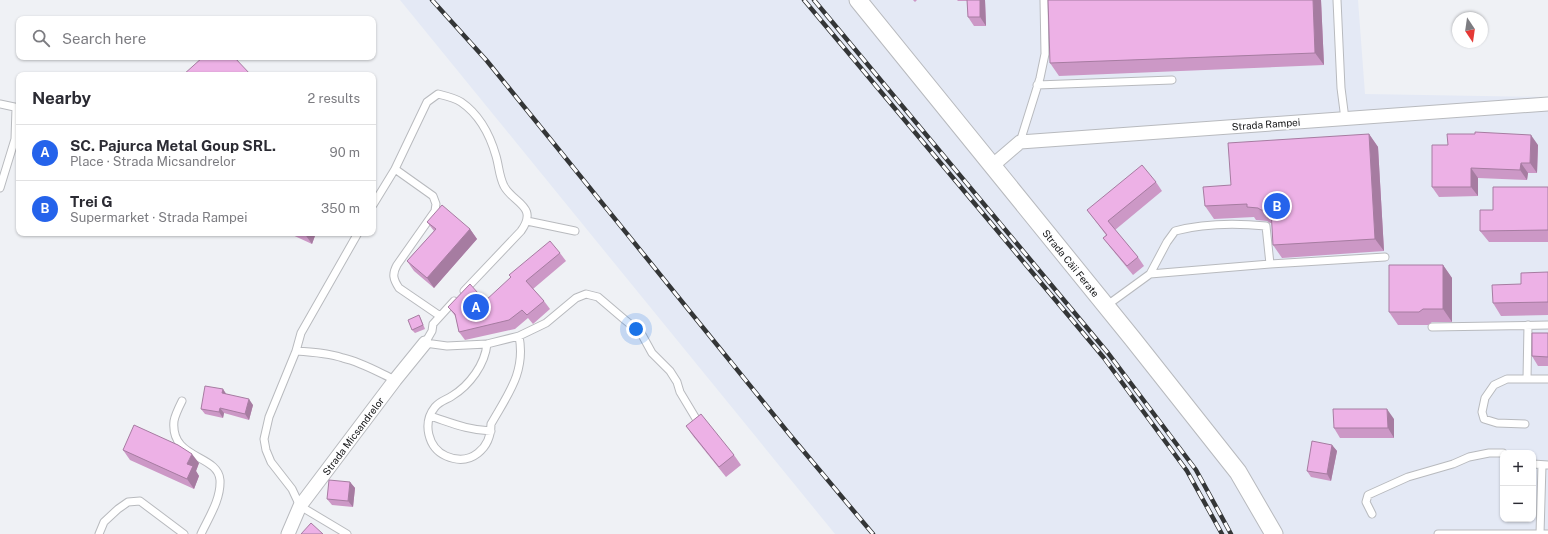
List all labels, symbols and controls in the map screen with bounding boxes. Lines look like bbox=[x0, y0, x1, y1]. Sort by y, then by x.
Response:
north arrow bbox=[1452, 12, 1488, 48]
search box bbox=[16, 16, 376, 60]
icon: search bbox=[30, 27, 52, 49]
text: Search here bbox=[62, 30, 146, 47]
text: Nearby bbox=[32, 88, 91, 108]
text: 2 results bbox=[308, 91, 360, 106]
street label: Strada Rampei bbox=[1231, 116, 1301, 132]
text: SC. Pajurca Metal Goup SRL. bbox=[70, 137, 276, 154]
text: A bbox=[40, 145, 50, 160]
text: 90 m bbox=[330, 145, 360, 160]
text: Place · Strada Micsandrelor bbox=[70, 154, 236, 169]
pin: B bbox=[1264, 191, 1290, 221]
text: Trei G bbox=[70, 193, 113, 210]
text: B bbox=[41, 201, 49, 216]
text: 350 m bbox=[321, 201, 360, 216]
text: Supermarket · Strada Rampei bbox=[70, 210, 247, 225]
street label: Strada Căii Ferate bbox=[1040, 227, 1102, 299]
pin: A bbox=[463, 292, 489, 322]
your location bbox=[626, 319, 646, 339]
street label: Strada Micsandrelor bbox=[320, 395, 386, 477]
map controls bbox=[1500, 450, 1536, 522]
button: + bbox=[1500, 450, 1536, 486]
button: − bbox=[1500, 486, 1536, 522]

